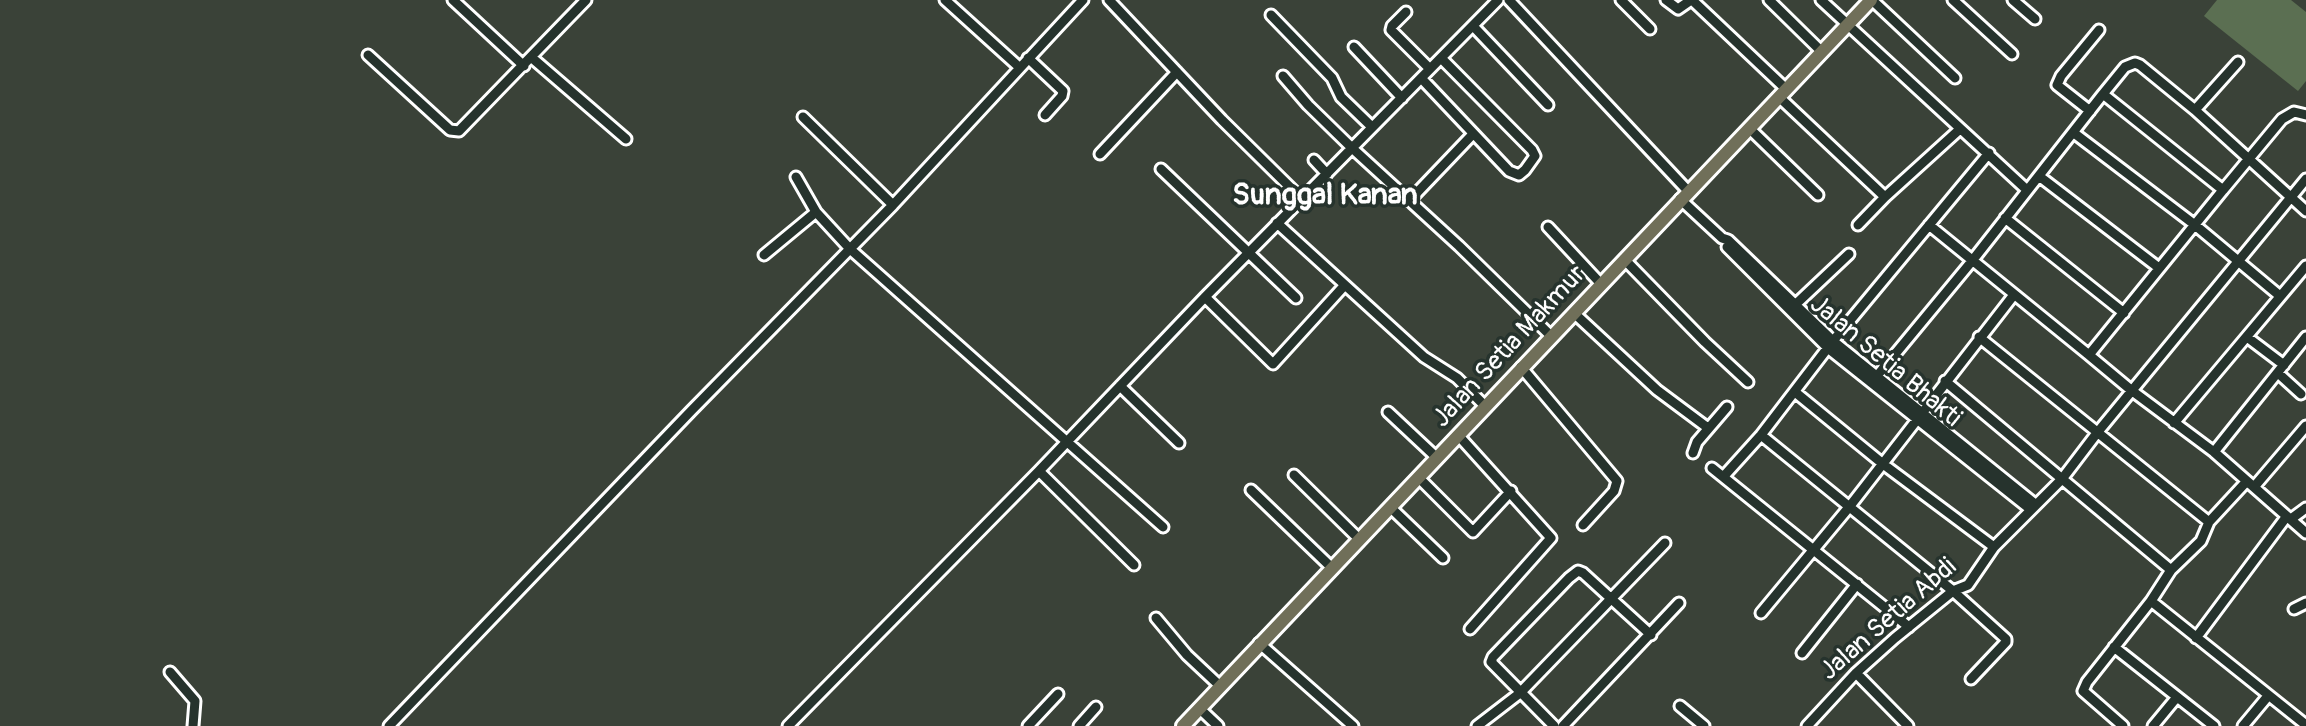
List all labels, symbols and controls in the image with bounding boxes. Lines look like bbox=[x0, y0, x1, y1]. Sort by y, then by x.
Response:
district label: Sunggal Kanan bbox=[1232, 178, 1418, 214]
street label: Jalan Setia Makmur bbox=[1427, 259, 1593, 435]
street label: Jalan Setia Bhakti bbox=[1803, 290, 1967, 434]
street label: Jalan Setia Abdi bbox=[1815, 552, 1963, 688]

